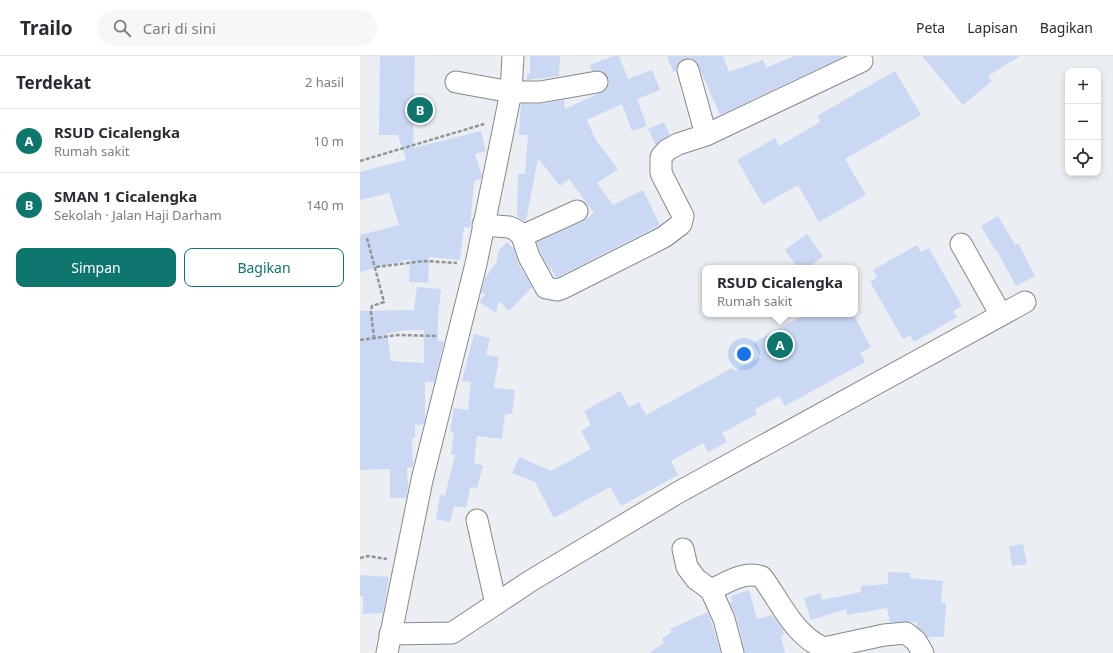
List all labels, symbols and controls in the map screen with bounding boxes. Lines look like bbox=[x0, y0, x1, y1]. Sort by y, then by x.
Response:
search box bbox=[97, 10, 377, 46]
text: Trailo bbox=[20, 15, 73, 41]
icon: search bbox=[111, 17, 133, 39]
text: Cari di sini bbox=[143, 18, 216, 38]
text: Peta bbox=[916, 18, 945, 37]
text: Lapisan bbox=[967, 18, 1018, 37]
text: Bagikan bbox=[1040, 18, 1093, 37]
map controls bbox=[1065, 68, 1101, 176]
button: + bbox=[1065, 68, 1101, 104]
text: Terdekat bbox=[16, 71, 91, 94]
text: 2 hasil bbox=[305, 73, 344, 91]
pin: B bbox=[407, 95, 433, 125]
button: − bbox=[1065, 104, 1101, 140]
text: RSUD Cicalengka bbox=[54, 122, 180, 142]
text: A bbox=[25, 132, 34, 150]
text: 10 m bbox=[314, 132, 344, 150]
button: locate bbox=[1065, 140, 1101, 176]
text: Rumah sakit bbox=[54, 142, 130, 160]
text: SMAN 1 Cicalengka bbox=[54, 186, 197, 206]
text: B bbox=[25, 196, 33, 214]
text: 140 m bbox=[306, 196, 344, 214]
text: Sekolah · Jalan Haji Darham bbox=[54, 206, 222, 224]
button: Simpan bbox=[16, 248, 176, 287]
button: Bagikan bbox=[184, 248, 344, 287]
popup bbox=[702, 265, 858, 317]
text: RSUD Cicalengka bbox=[717, 272, 843, 292]
text: Rumah sakit bbox=[717, 292, 792, 310]
pin: A bbox=[767, 330, 793, 360]
your location bbox=[734, 344, 754, 364]

